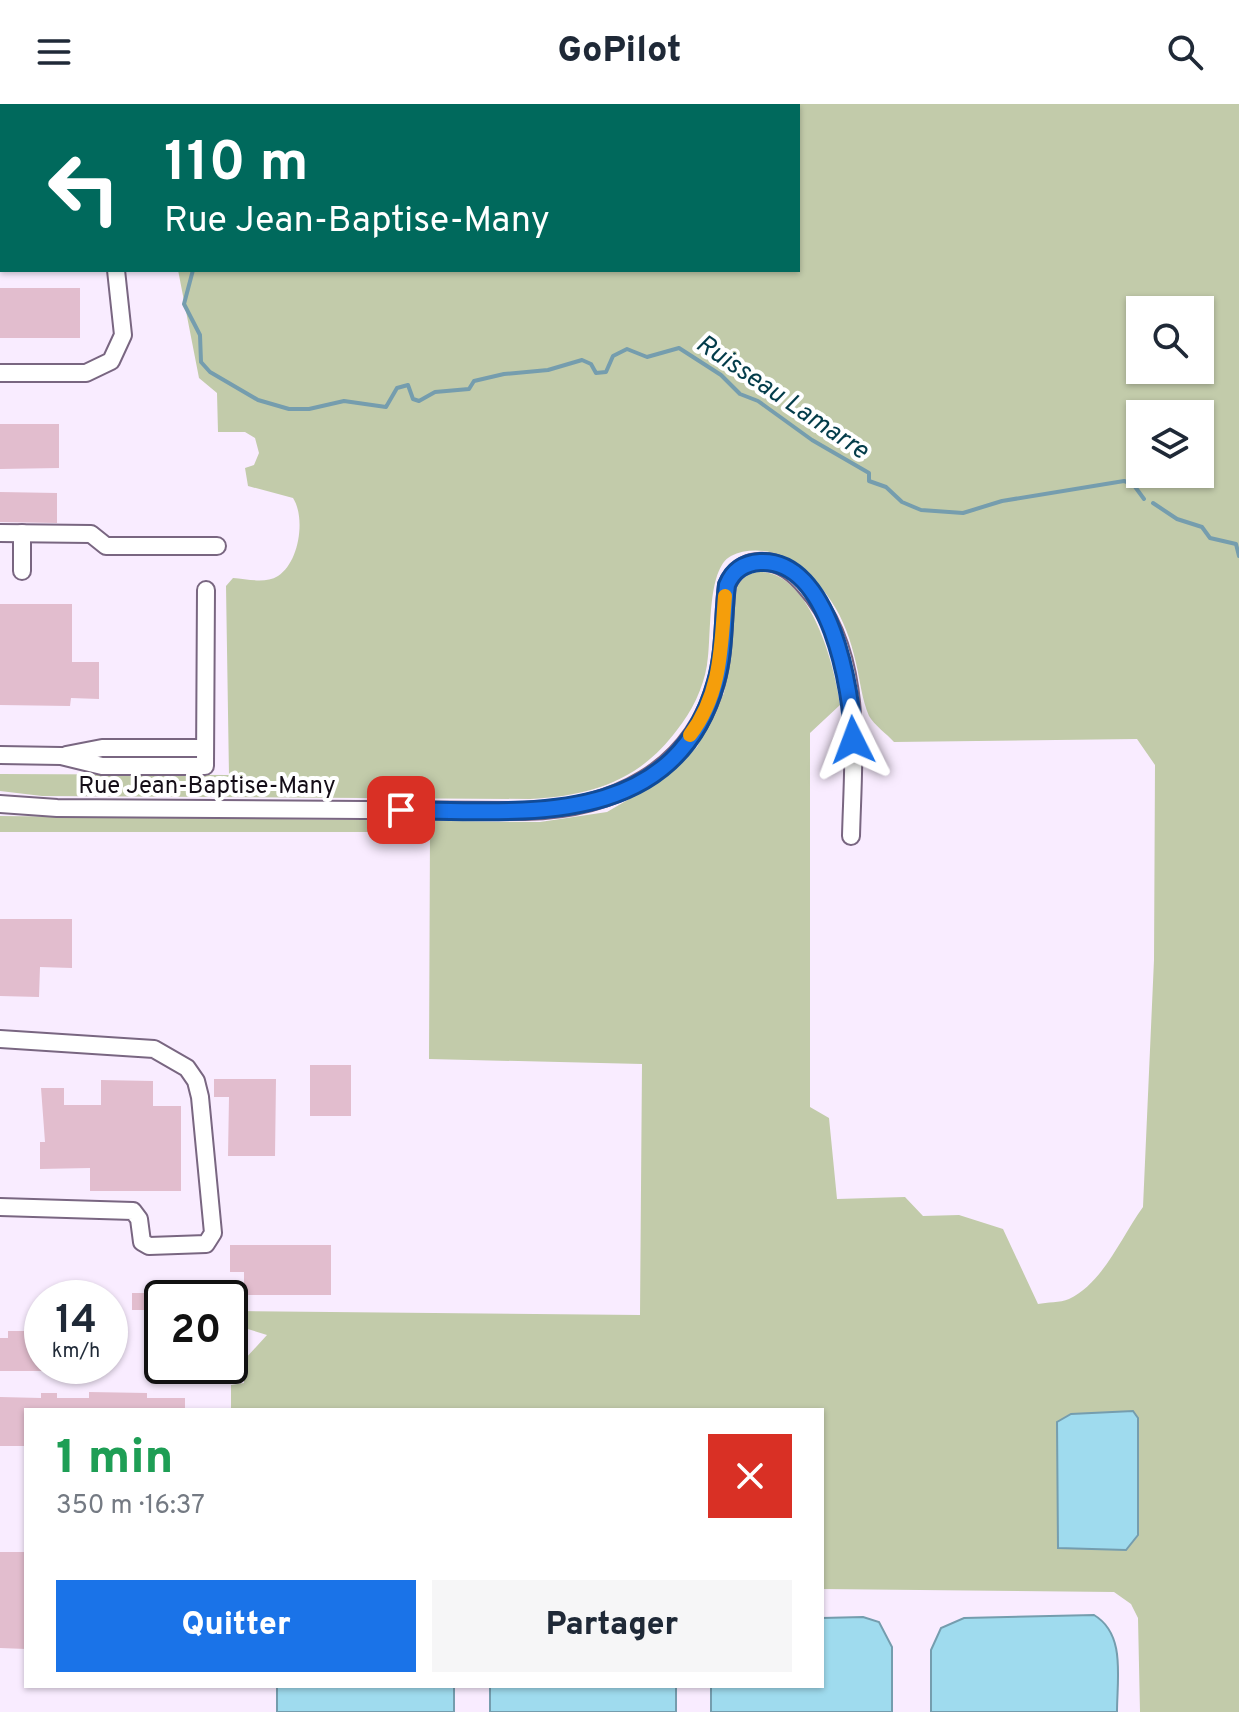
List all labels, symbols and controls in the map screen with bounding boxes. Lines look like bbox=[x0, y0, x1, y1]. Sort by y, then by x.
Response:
text: GoPilot bbox=[558, 29, 681, 75]
icon: menu bbox=[32, 30, 76, 74]
icon: search bbox=[1163, 30, 1207, 74]
text: 110 m bbox=[164, 130, 309, 200]
icon: left bbox=[32, 136, 136, 240]
text: Rue Jean-Baptise-Many bbox=[164, 199, 550, 245]
map controls bbox=[1126, 296, 1214, 488]
button: search bbox=[1126, 296, 1214, 384]
water label: Ruisseau Lamarre bbox=[689, 328, 875, 468]
button: layers bbox=[1126, 400, 1214, 488]
position arrow bbox=[811, 698, 895, 782]
street label: Rue Jean-Baptise-Many bbox=[78, 772, 336, 802]
pin bbox=[367, 776, 435, 844]
icon: arrive bbox=[379, 788, 423, 832]
speed limit sign: 20 bbox=[144, 1280, 248, 1384]
text: 14 bbox=[55, 1297, 97, 1347]
text: km/h bbox=[52, 1339, 100, 1365]
text: 1 min bbox=[56, 1430, 173, 1490]
button: close bbox=[708, 1434, 792, 1518]
text: 350 m · 16:37 bbox=[56, 1490, 205, 1523]
button: Quitter bbox=[56, 1580, 416, 1672]
button: Partager bbox=[432, 1580, 792, 1672]

